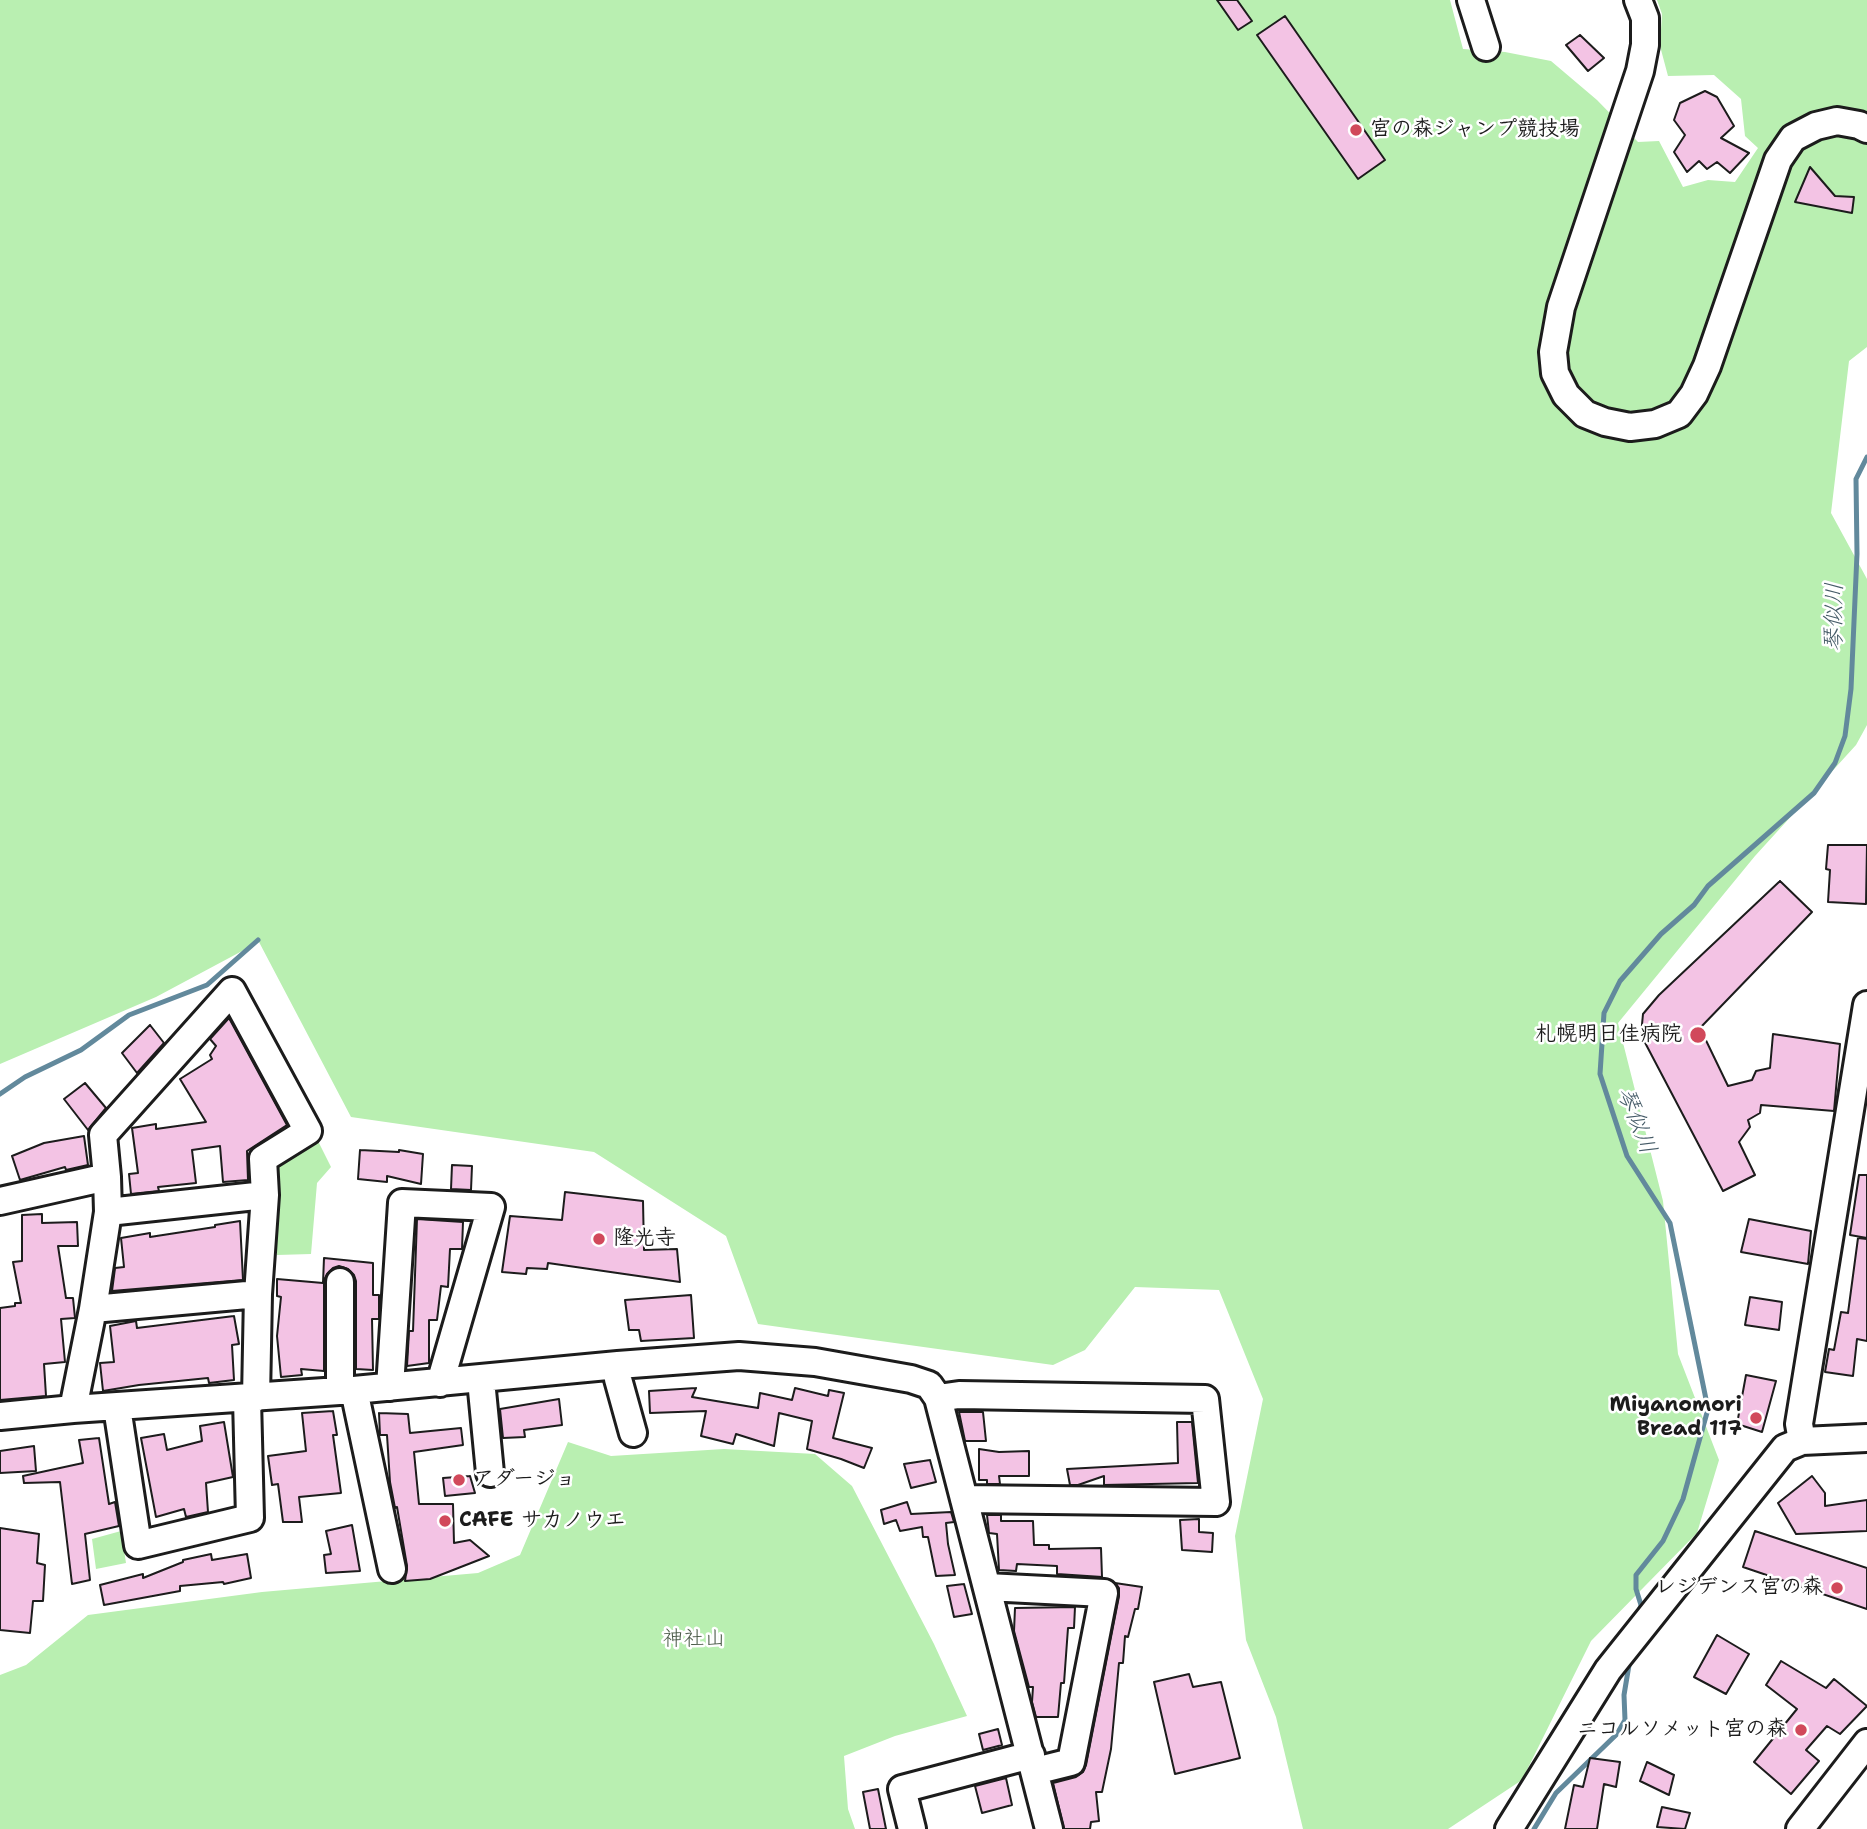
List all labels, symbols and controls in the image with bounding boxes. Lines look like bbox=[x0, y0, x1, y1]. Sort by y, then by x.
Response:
place label: 宮の森ジャンプ競技場 bbox=[1370, 117, 1580, 143]
marker: 宮の森ジャンプ競技場 bbox=[1348, 122, 1364, 138]
water label: 琴似川 bbox=[1821, 582, 1849, 652]
place label: 札幌明日佳病院 bbox=[1535, 1022, 1682, 1048]
marker: 札幌明日佳病院 bbox=[1688, 1025, 1708, 1045]
water label: 琴似川 bbox=[1611, 1084, 1661, 1158]
place label: 隆光寺 bbox=[613, 1226, 676, 1252]
marker: 隆光寺 bbox=[591, 1231, 607, 1247]
place label: Miyanomori Bread 117 bbox=[1609, 1393, 1742, 1443]
marker: Miyanomori Bread 117 bbox=[1748, 1410, 1764, 1426]
place label: アダージョ bbox=[473, 1467, 576, 1493]
marker: アダージョ bbox=[451, 1472, 467, 1488]
place label: CAFE サカノウエ bbox=[459, 1508, 626, 1534]
marker: CAFE サカノウエ bbox=[437, 1513, 453, 1529]
place label: レジデンス宮の森 bbox=[1655, 1575, 1823, 1601]
marker: レジデンス宮の森 bbox=[1829, 1580, 1845, 1596]
park label: 神社山 bbox=[663, 1627, 725, 1653]
place label: ニコルソメット宮の森 bbox=[1577, 1717, 1787, 1743]
marker: ニコルソメット宮の森 bbox=[1793, 1722, 1809, 1738]

